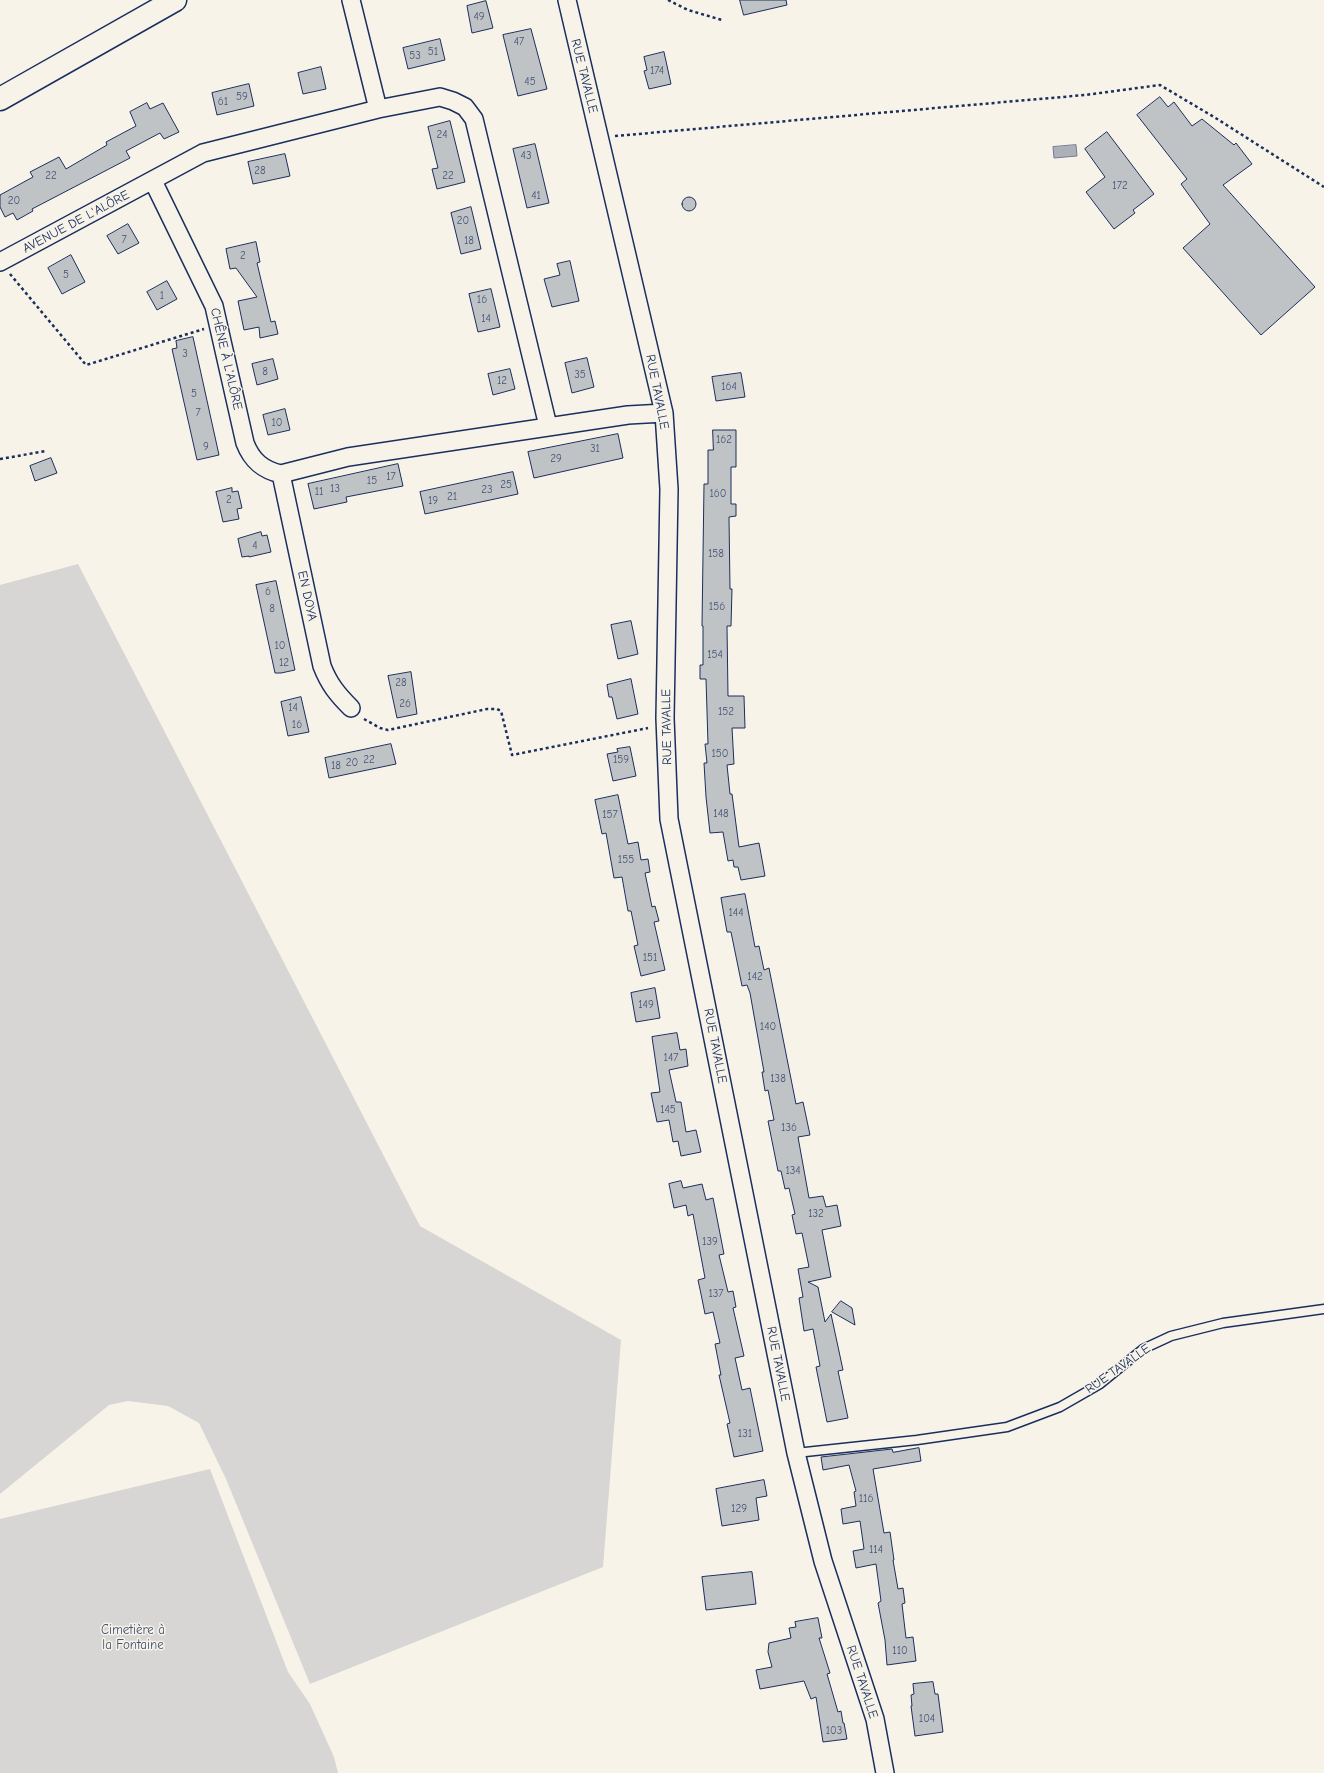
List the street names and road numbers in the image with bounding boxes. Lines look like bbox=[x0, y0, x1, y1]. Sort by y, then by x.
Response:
street label: RUE TAVALLE bbox=[567, 37, 601, 115]
street label: AVENUE DE L'ALÔRE bbox=[20, 187, 132, 257]
street label: CHÊNE À L'ALÔRE bbox=[207, 306, 245, 412]
street label: RUE TAVALLE bbox=[642, 353, 672, 431]
street label: EN DOYA bbox=[294, 569, 320, 623]
street label: RUE TAVALLE bbox=[659, 689, 675, 765]
street label: RUE TAVALLE bbox=[700, 1007, 730, 1085]
street label: RUE TAVALLE bbox=[763, 1325, 793, 1403]
street label: RUE TAVALLE bbox=[1082, 1341, 1154, 1397]
street label: RUE TAVALLE bbox=[843, 1643, 881, 1721]

